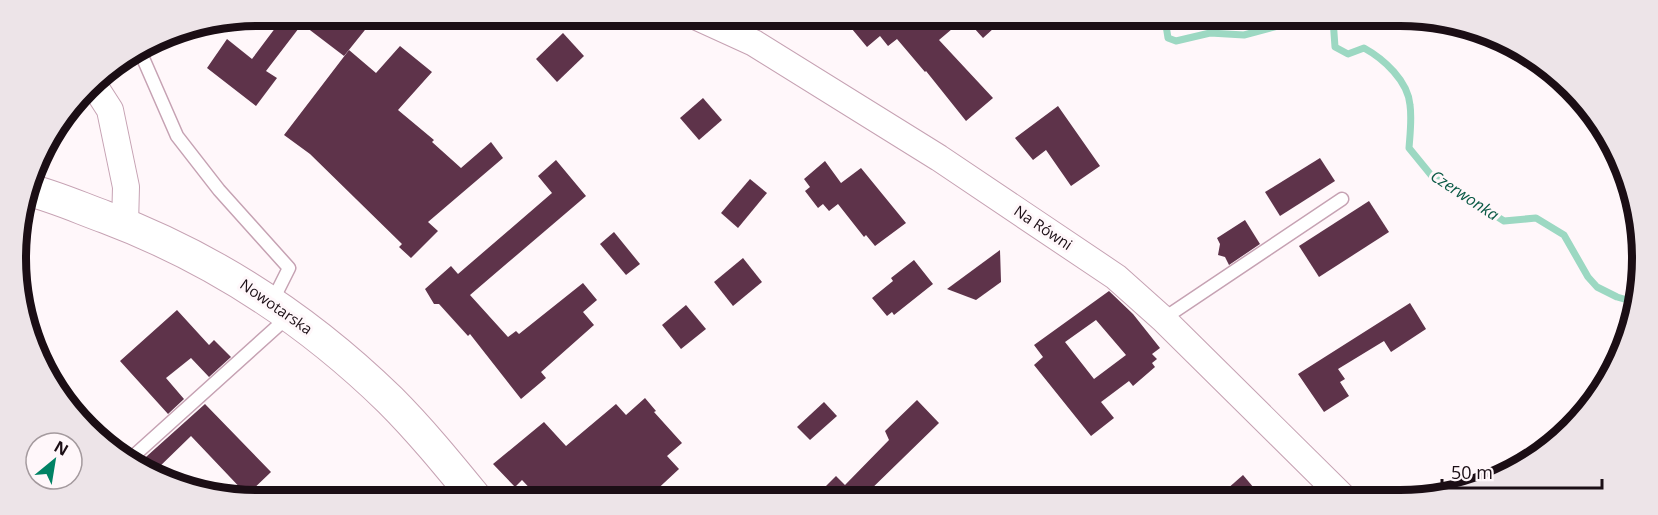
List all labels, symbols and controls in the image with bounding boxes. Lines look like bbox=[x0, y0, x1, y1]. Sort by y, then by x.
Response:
water label: Czerwonka bbox=[1427, 165, 1503, 225]
street label: Na Równi bbox=[1010, 200, 1077, 254]
street label: Nowotarska bbox=[236, 274, 317, 339]
north arrow bbox=[24, 431, 84, 491]
text: N bbox=[50, 435, 73, 461]
scale bar bbox=[1442, 452, 1602, 490]
text: 50 m bbox=[1451, 460, 1493, 484]

